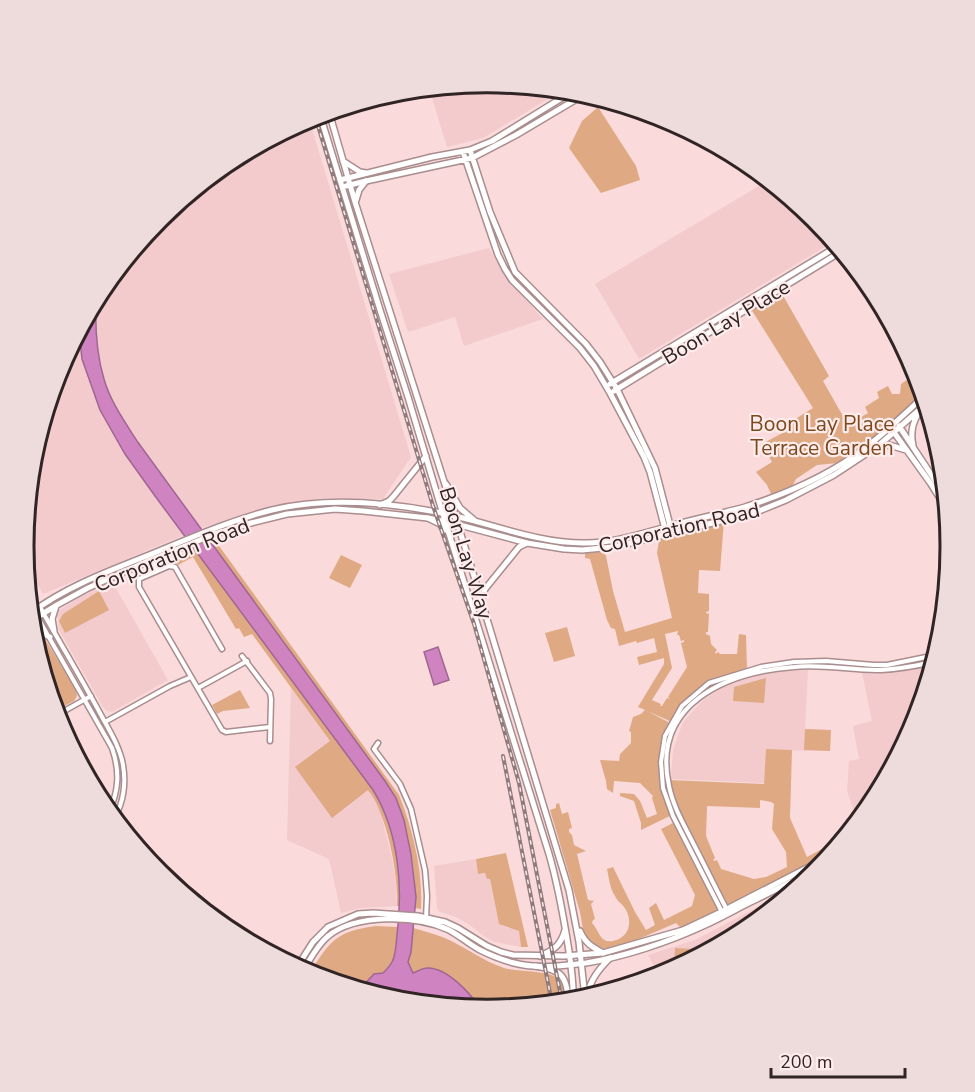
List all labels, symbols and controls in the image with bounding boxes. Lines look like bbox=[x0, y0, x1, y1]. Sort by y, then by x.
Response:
street label: Boon Lay Place bbox=[657, 273, 795, 371]
park label: Boon Lay Place Terrace Garden bbox=[750, 410, 894, 462]
street label: Boon Lay Way bbox=[433, 483, 500, 623]
street label: Corporation Road bbox=[595, 496, 763, 560]
street label: Corporation Road bbox=[90, 511, 254, 599]
scale bar bbox=[771, 1041, 904, 1079]
text: 200 m bbox=[780, 1050, 832, 1074]

